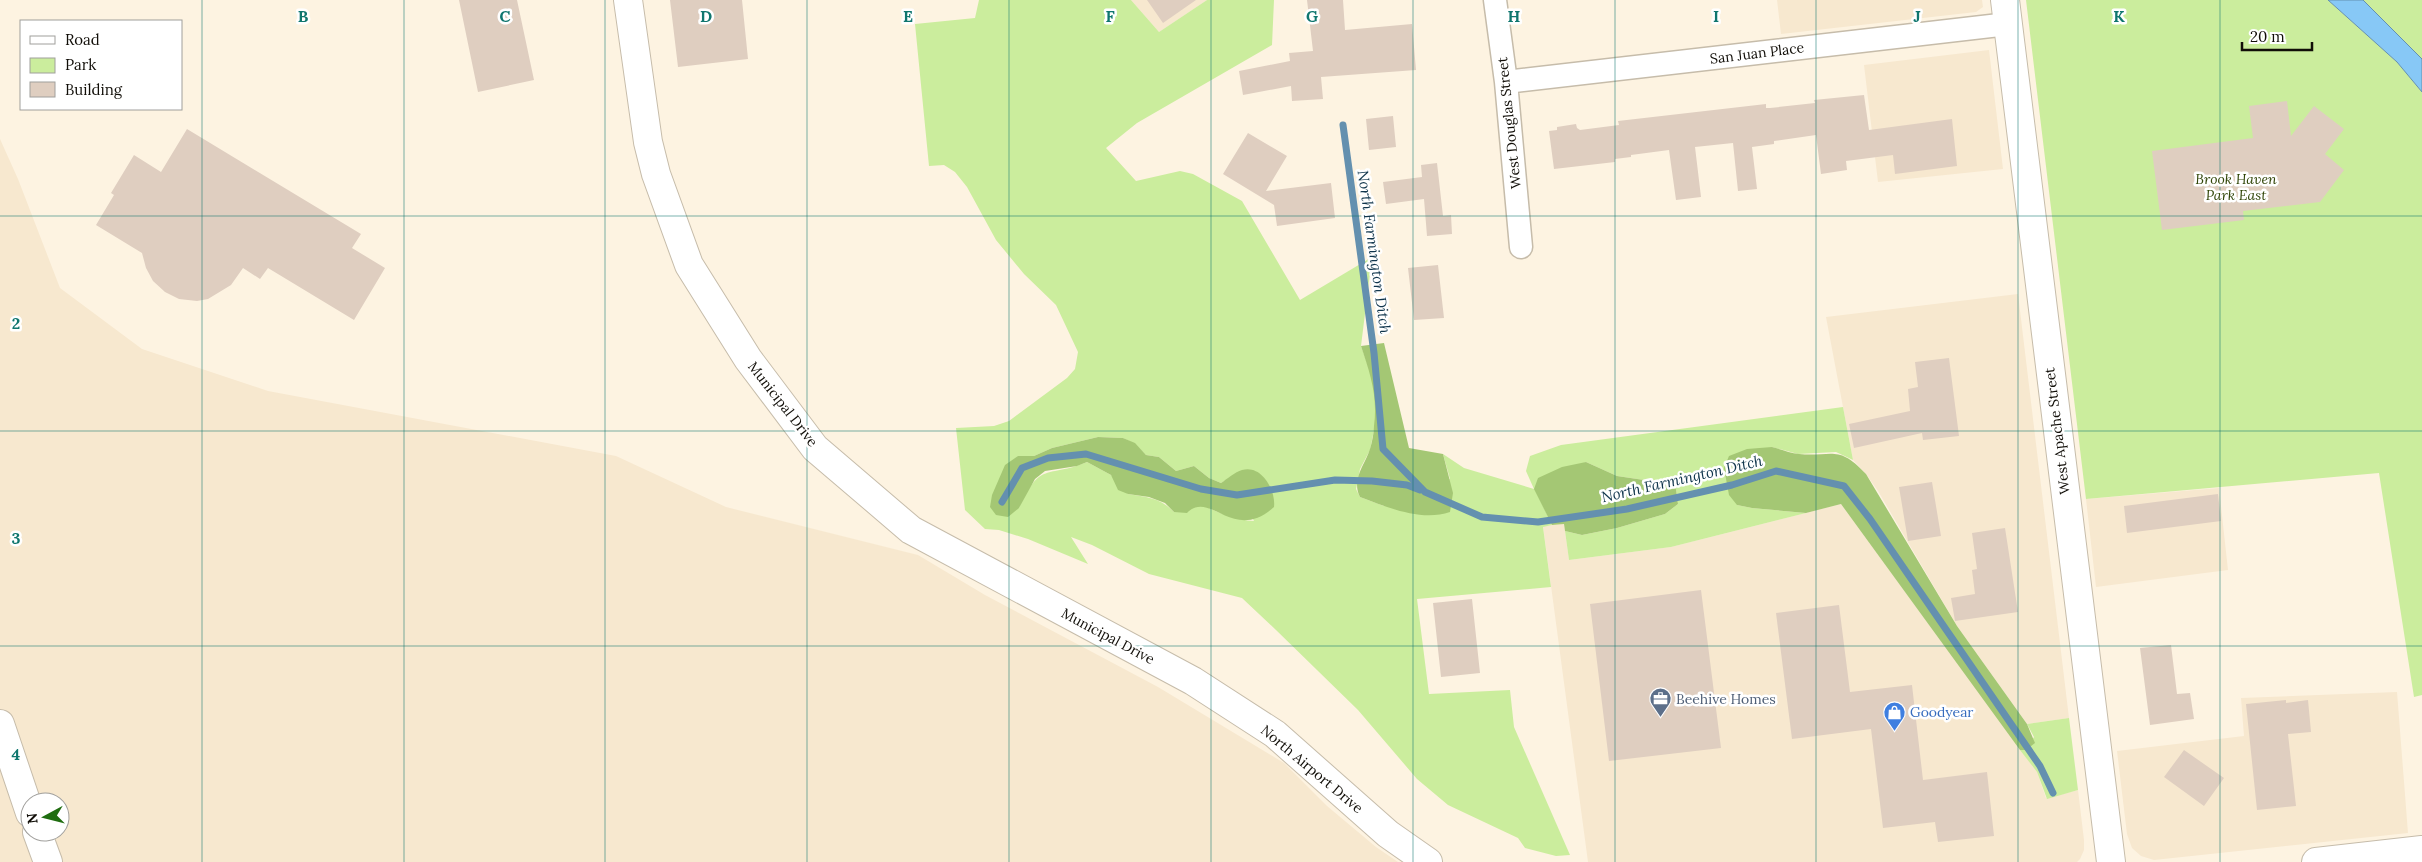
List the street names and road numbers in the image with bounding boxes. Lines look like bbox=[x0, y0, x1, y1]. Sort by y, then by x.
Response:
street label: San Juan Place bbox=[1709, 38, 1806, 68]
street label: West Douglas Street bbox=[1493, 56, 1525, 190]
street label: Municipal Drive bbox=[744, 358, 822, 450]
street label: West Apache Street bbox=[2040, 366, 2074, 495]
street label: Municipal Drive bbox=[1058, 604, 1158, 668]
street label: North Airport Drive bbox=[1257, 721, 1367, 817]

